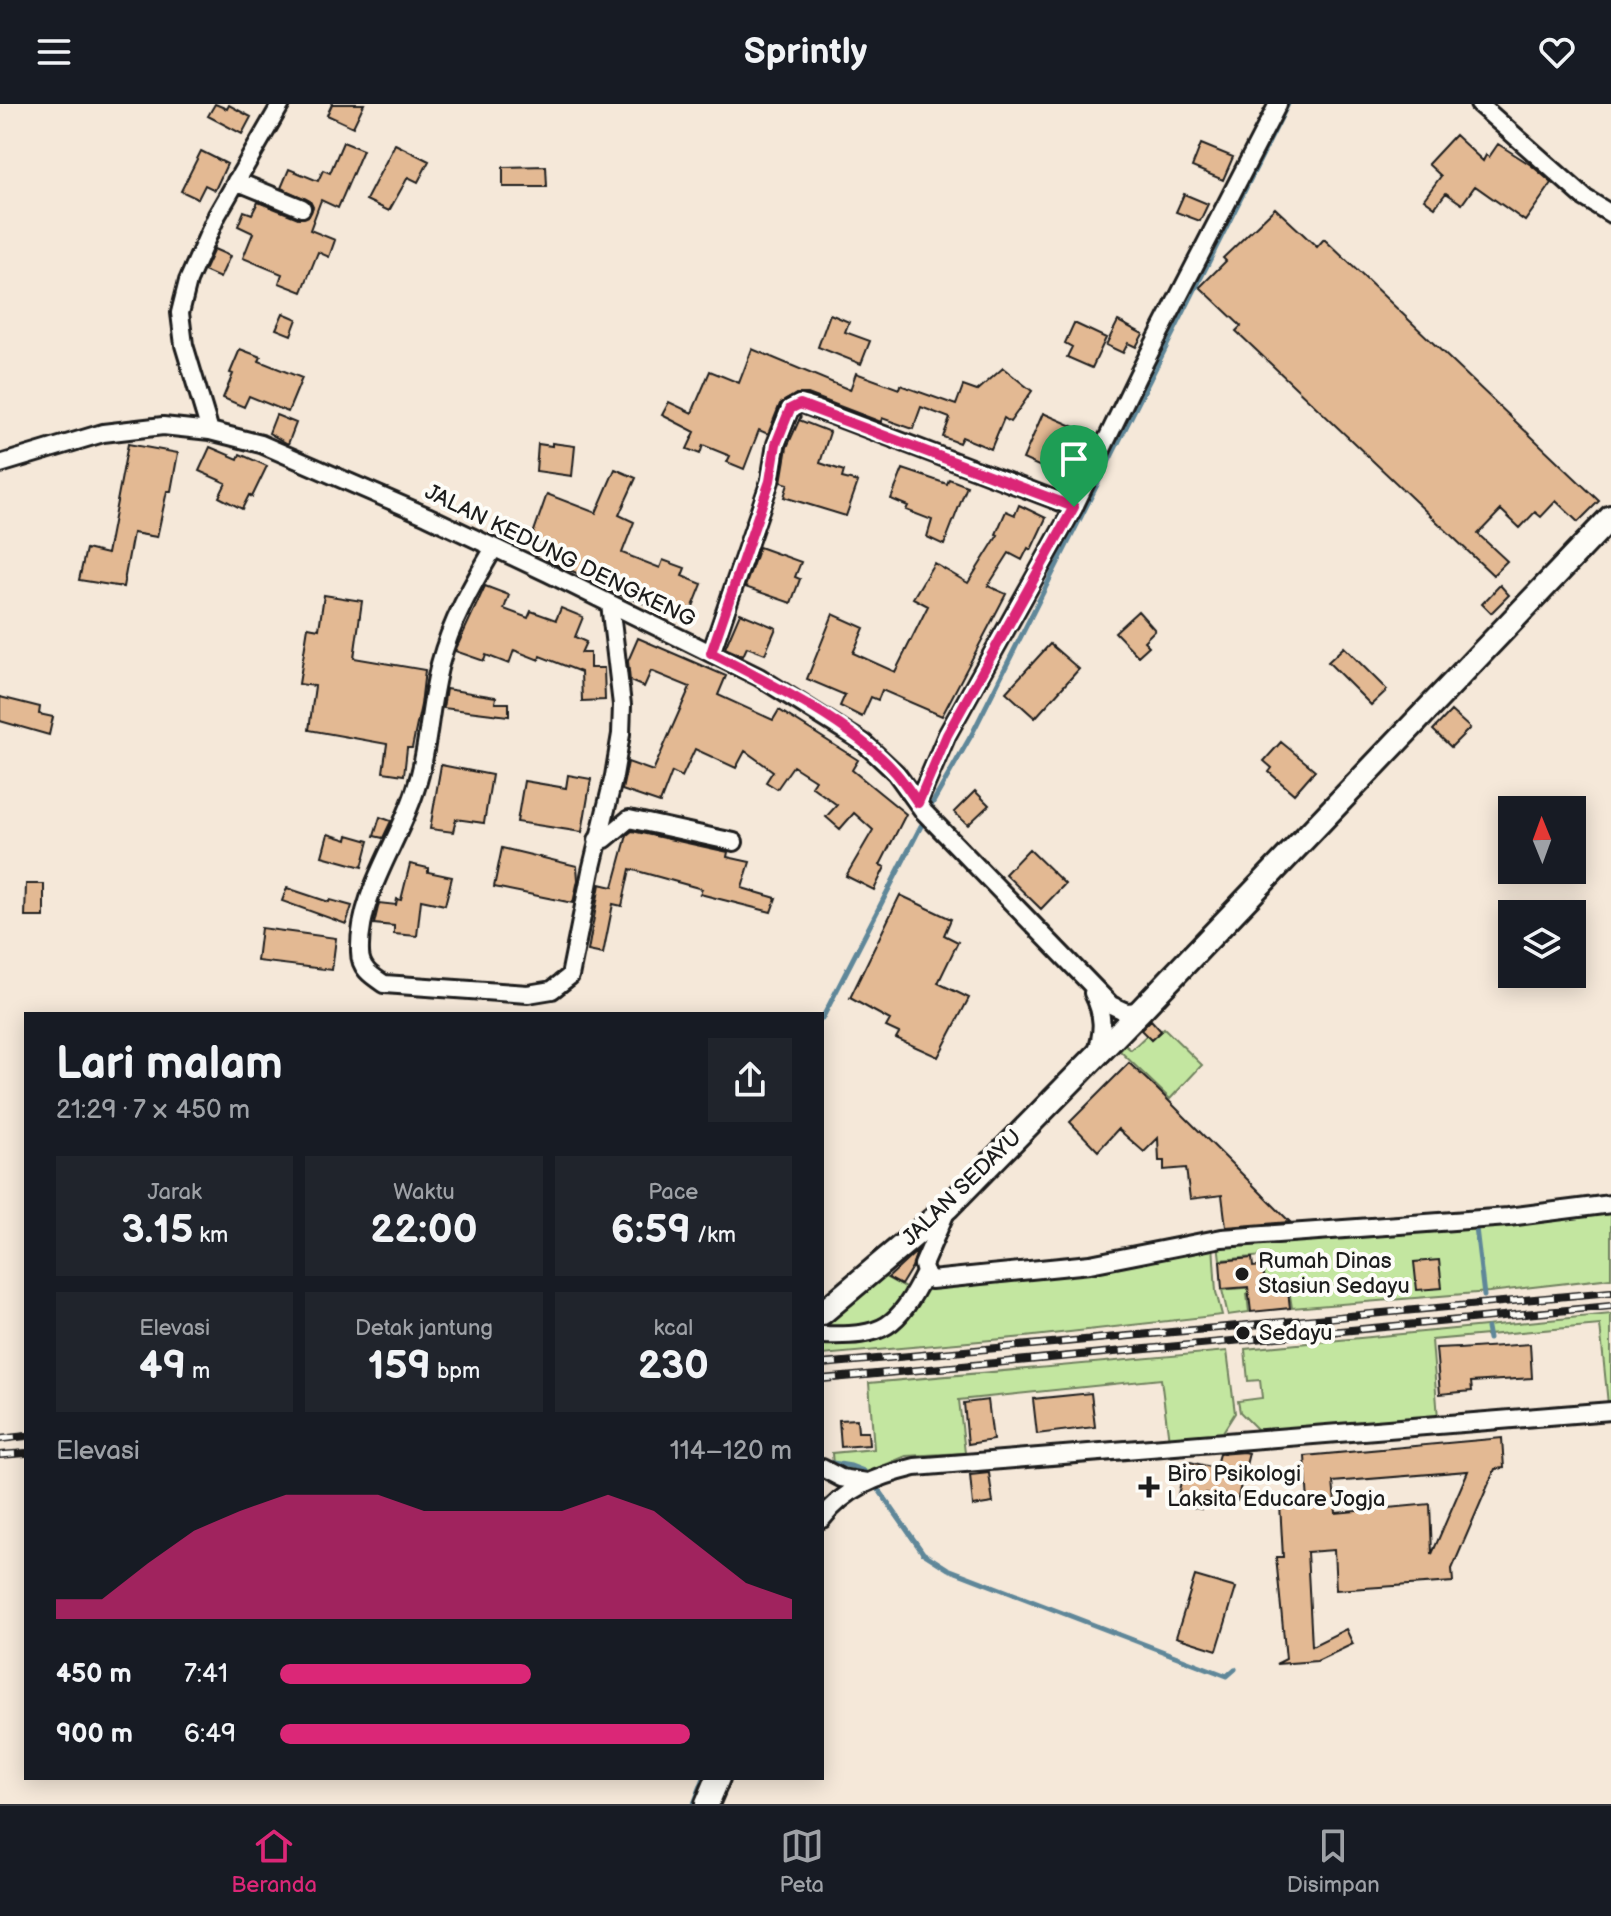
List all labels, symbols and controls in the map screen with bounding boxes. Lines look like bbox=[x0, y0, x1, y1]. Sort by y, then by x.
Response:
icon: menu bbox=[32, 30, 76, 74]
icon: heart bbox=[1535, 30, 1579, 74]
text: Sprintly bbox=[744, 31, 867, 74]
pin bbox=[1040, 425, 1108, 507]
icon: arrive bbox=[1052, 437, 1096, 481]
street label: JALAN KEDUNG DENGKENG bbox=[420, 479, 700, 633]
north arrow bbox=[1498, 796, 1586, 884]
map controls bbox=[1498, 796, 1586, 988]
button: layers bbox=[1498, 900, 1586, 988]
text: Lari malam bbox=[56, 1038, 283, 1091]
button: share bbox=[708, 1038, 792, 1122]
text: 21:29 · 7 × 450 m bbox=[56, 1095, 250, 1126]
street label: JALAN SEDAYU bbox=[897, 1124, 1027, 1252]
text: Jarak bbox=[148, 1179, 202, 1206]
text: Waktu bbox=[393, 1179, 455, 1206]
text: Pace bbox=[648, 1179, 698, 1206]
text: 3.15 bbox=[121, 1206, 193, 1254]
text: 22:00 bbox=[370, 1206, 478, 1254]
text: 6:59 bbox=[611, 1206, 691, 1254]
text: km bbox=[193, 1222, 228, 1249]
text: /km bbox=[691, 1222, 736, 1249]
place label: Rumah Dinas Stasiun Sedayu bbox=[1258, 1248, 1410, 1300]
marker: Rumah Dinas Stasiun Sedayu bbox=[1233, 1265, 1251, 1283]
text: Elevasi bbox=[139, 1315, 210, 1342]
text: Detak jantung bbox=[355, 1315, 493, 1342]
text: kcal bbox=[654, 1315, 693, 1342]
place label: Sedayu bbox=[1259, 1320, 1333, 1347]
marker: Sedayu bbox=[1234, 1324, 1252, 1342]
text: 49 bbox=[139, 1342, 186, 1390]
text: 159 bbox=[368, 1342, 431, 1390]
text: 230 bbox=[638, 1342, 709, 1390]
text: m bbox=[186, 1358, 210, 1385]
text: bpm bbox=[431, 1358, 480, 1385]
text: Elevasi bbox=[56, 1436, 140, 1467]
text: 114–120 m bbox=[670, 1436, 792, 1467]
place label: Biro Psikologi Laksita Educare Jogja bbox=[1167, 1461, 1386, 1513]
marker: Biro Psikologi Laksita Educare Jogja bbox=[1138, 1476, 1160, 1498]
text: 450 m bbox=[56, 1659, 132, 1690]
text: 7:41 bbox=[184, 1659, 228, 1690]
text: 900 m bbox=[56, 1719, 133, 1750]
text: 6:49 bbox=[184, 1719, 236, 1750]
tab: Beranda bbox=[231, 1824, 317, 1899]
tab: Peta bbox=[779, 1824, 824, 1899]
tab: Disimpan bbox=[1287, 1824, 1380, 1899]

